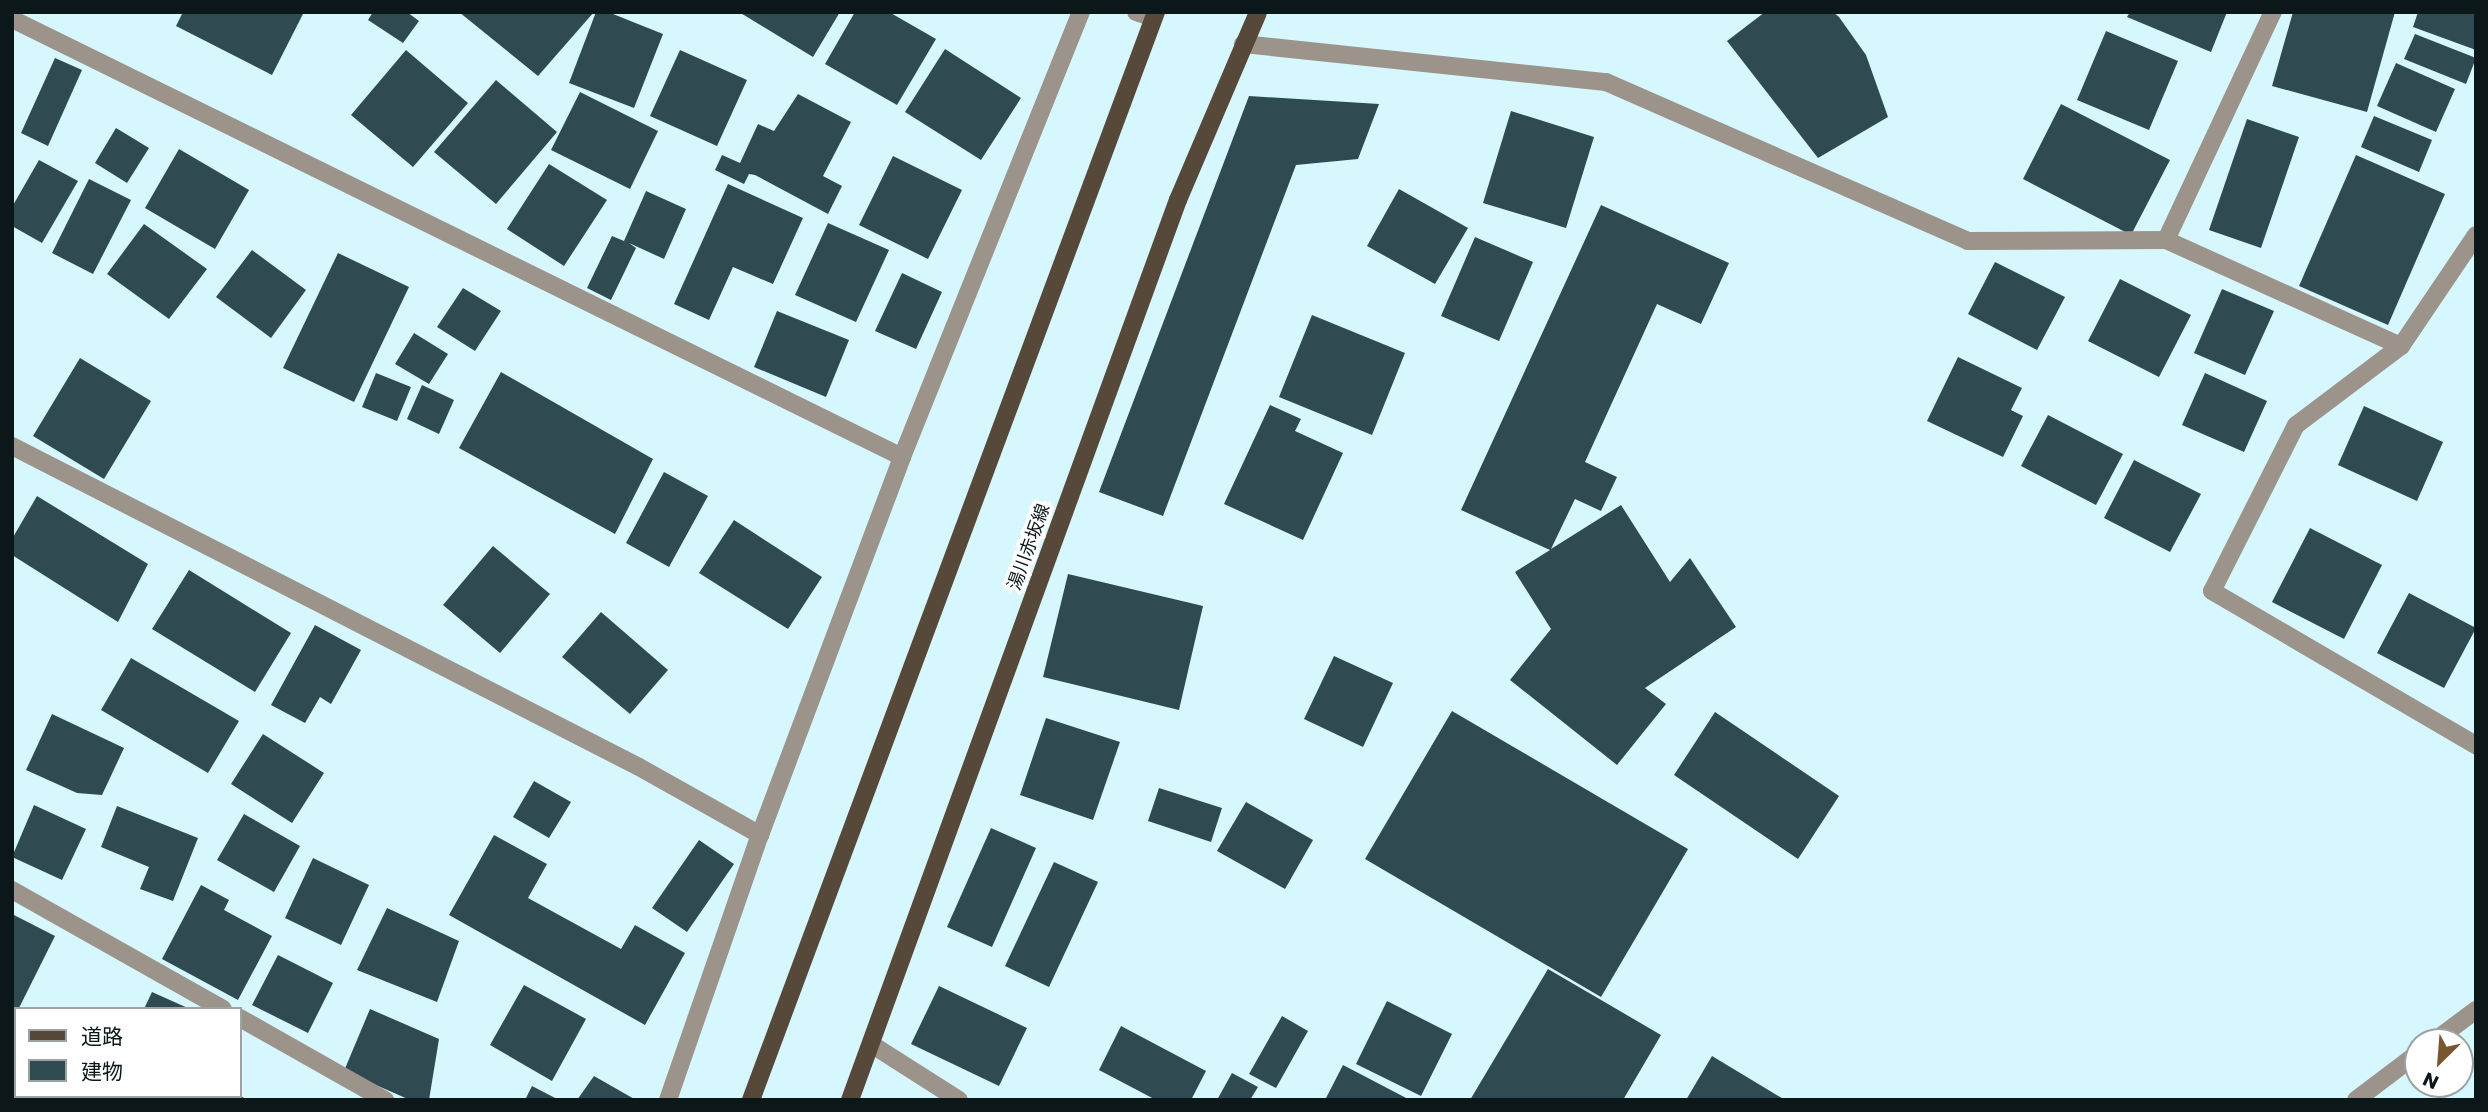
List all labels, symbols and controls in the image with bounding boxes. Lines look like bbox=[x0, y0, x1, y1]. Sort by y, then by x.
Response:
street label: 湯川赤坂線 bbox=[1003, 501, 1055, 593]
legend bbox=[14, 1007, 242, 1098]
text: 道路 bbox=[81, 1022, 123, 1051]
north arrow bbox=[2404, 1028, 2474, 1098]
text: 建物 bbox=[81, 1057, 123, 1086]
text: N bbox=[2419, 1065, 2443, 1096]

